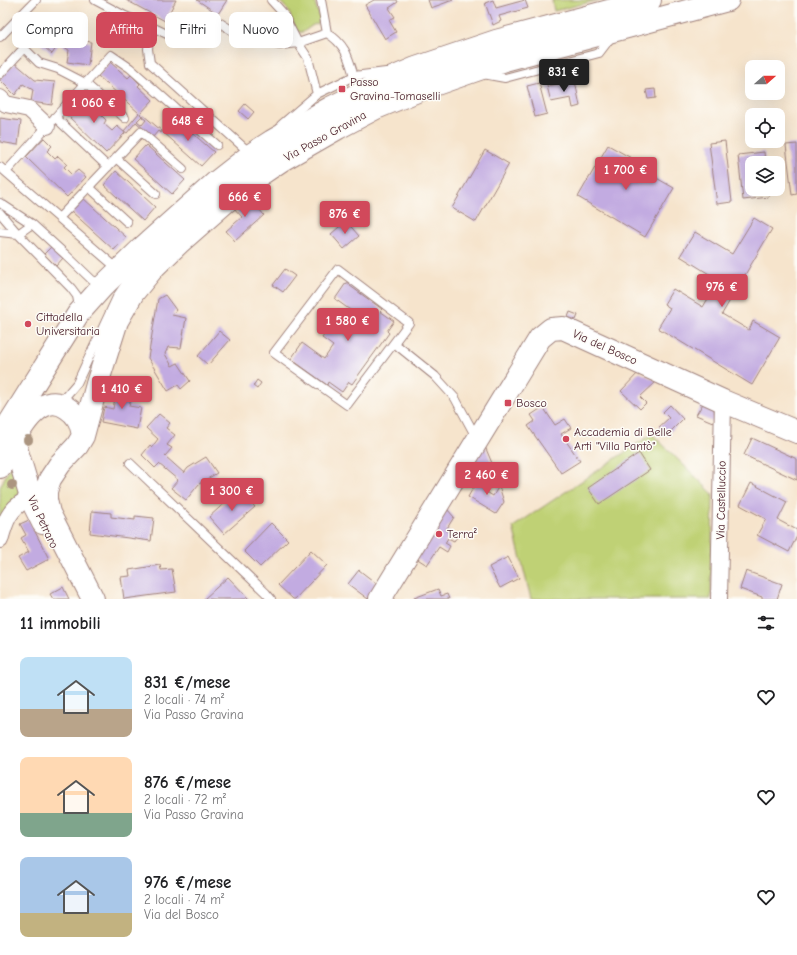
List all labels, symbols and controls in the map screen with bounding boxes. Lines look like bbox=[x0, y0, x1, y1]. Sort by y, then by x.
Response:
chip: Compra bbox=[12, 12, 88, 48]
chip: Affitta bbox=[96, 12, 157, 48]
chip: Filtri bbox=[165, 12, 221, 48]
chip: Nuovo bbox=[229, 12, 293, 48]
pin: 831 € bbox=[536, 59, 592, 93]
north arrow bbox=[745, 60, 785, 100]
map controls bbox=[745, 60, 785, 196]
text: 831 € bbox=[548, 64, 580, 79]
place label: Passo Gravina-Tomaselli bbox=[350, 75, 441, 103]
marker: Passo Gravina-Tomaselli bbox=[337, 84, 347, 94]
pin: 1 060 € bbox=[57, 90, 131, 124]
text: 1 060 € bbox=[72, 95, 117, 110]
pin: 648 € bbox=[160, 108, 216, 142]
street label: Via Passo Gravina bbox=[281, 108, 369, 164]
button: locate bbox=[745, 108, 785, 148]
text: 648 € bbox=[171, 113, 205, 128]
button: layers bbox=[745, 156, 785, 196]
pin: 1 700 € bbox=[589, 157, 663, 191]
text: 1 700 € bbox=[604, 162, 648, 177]
pin: 666 € bbox=[217, 184, 273, 218]
text: 666 € bbox=[228, 189, 262, 204]
pin: 876 € bbox=[317, 201, 373, 235]
text: 876 € bbox=[329, 206, 361, 221]
pin: 976 € bbox=[694, 274, 750, 308]
text: 976 € bbox=[706, 279, 738, 294]
pin: 1 580 € bbox=[311, 308, 385, 342]
place label: Cittadella Universitaria bbox=[36, 310, 100, 338]
text: 1 580 € bbox=[326, 313, 370, 328]
marker: Cittadella Universitaria bbox=[23, 319, 33, 329]
street label: Via del Bosco bbox=[571, 327, 639, 367]
pin: 1 410 € bbox=[85, 376, 159, 410]
text: 1 410 € bbox=[101, 381, 143, 396]
place label: Bosco bbox=[516, 396, 547, 410]
marker: Bosco bbox=[503, 398, 513, 408]
place label: Accademia di Belle Arti "Villa Pantò" bbox=[574, 425, 672, 453]
marker: Accademia di Belle Arti "Villa Pantò" bbox=[561, 434, 571, 444]
street label: Via Castelluccio bbox=[713, 460, 729, 540]
pin: 2 460 € bbox=[450, 462, 524, 496]
text: 2 460 € bbox=[464, 467, 510, 482]
pin: 1 300 € bbox=[195, 478, 269, 512]
text: 1 300 € bbox=[210, 483, 254, 498]
street label: Via Petraro bbox=[25, 493, 61, 551]
place label: Terra² bbox=[447, 527, 477, 541]
marker: Terra² bbox=[434, 529, 444, 539]
icon: filters bbox=[755, 612, 777, 634]
text: 11 immobili bbox=[20, 614, 101, 633]
icon: home bbox=[52, 673, 100, 721]
text: 831 €/mese bbox=[144, 673, 230, 692]
icon: heart bbox=[755, 686, 777, 708]
text: 2 locali · 74 m² bbox=[144, 692, 224, 707]
text: Via Passo Gravina bbox=[144, 707, 244, 722]
icon: home bbox=[52, 773, 100, 821]
text: 876 €/mese bbox=[144, 773, 231, 792]
icon: heart bbox=[755, 786, 777, 808]
text: 2 locali · 72 m² bbox=[144, 792, 226, 807]
text: Via Passo Gravina bbox=[144, 807, 244, 822]
icon: home bbox=[52, 873, 100, 921]
text: 976 €/mese bbox=[144, 873, 231, 892]
icon: heart bbox=[755, 886, 777, 908]
text: 2 locali · 74 m² bbox=[144, 892, 224, 907]
text: Via del Bosco bbox=[144, 907, 219, 922]

